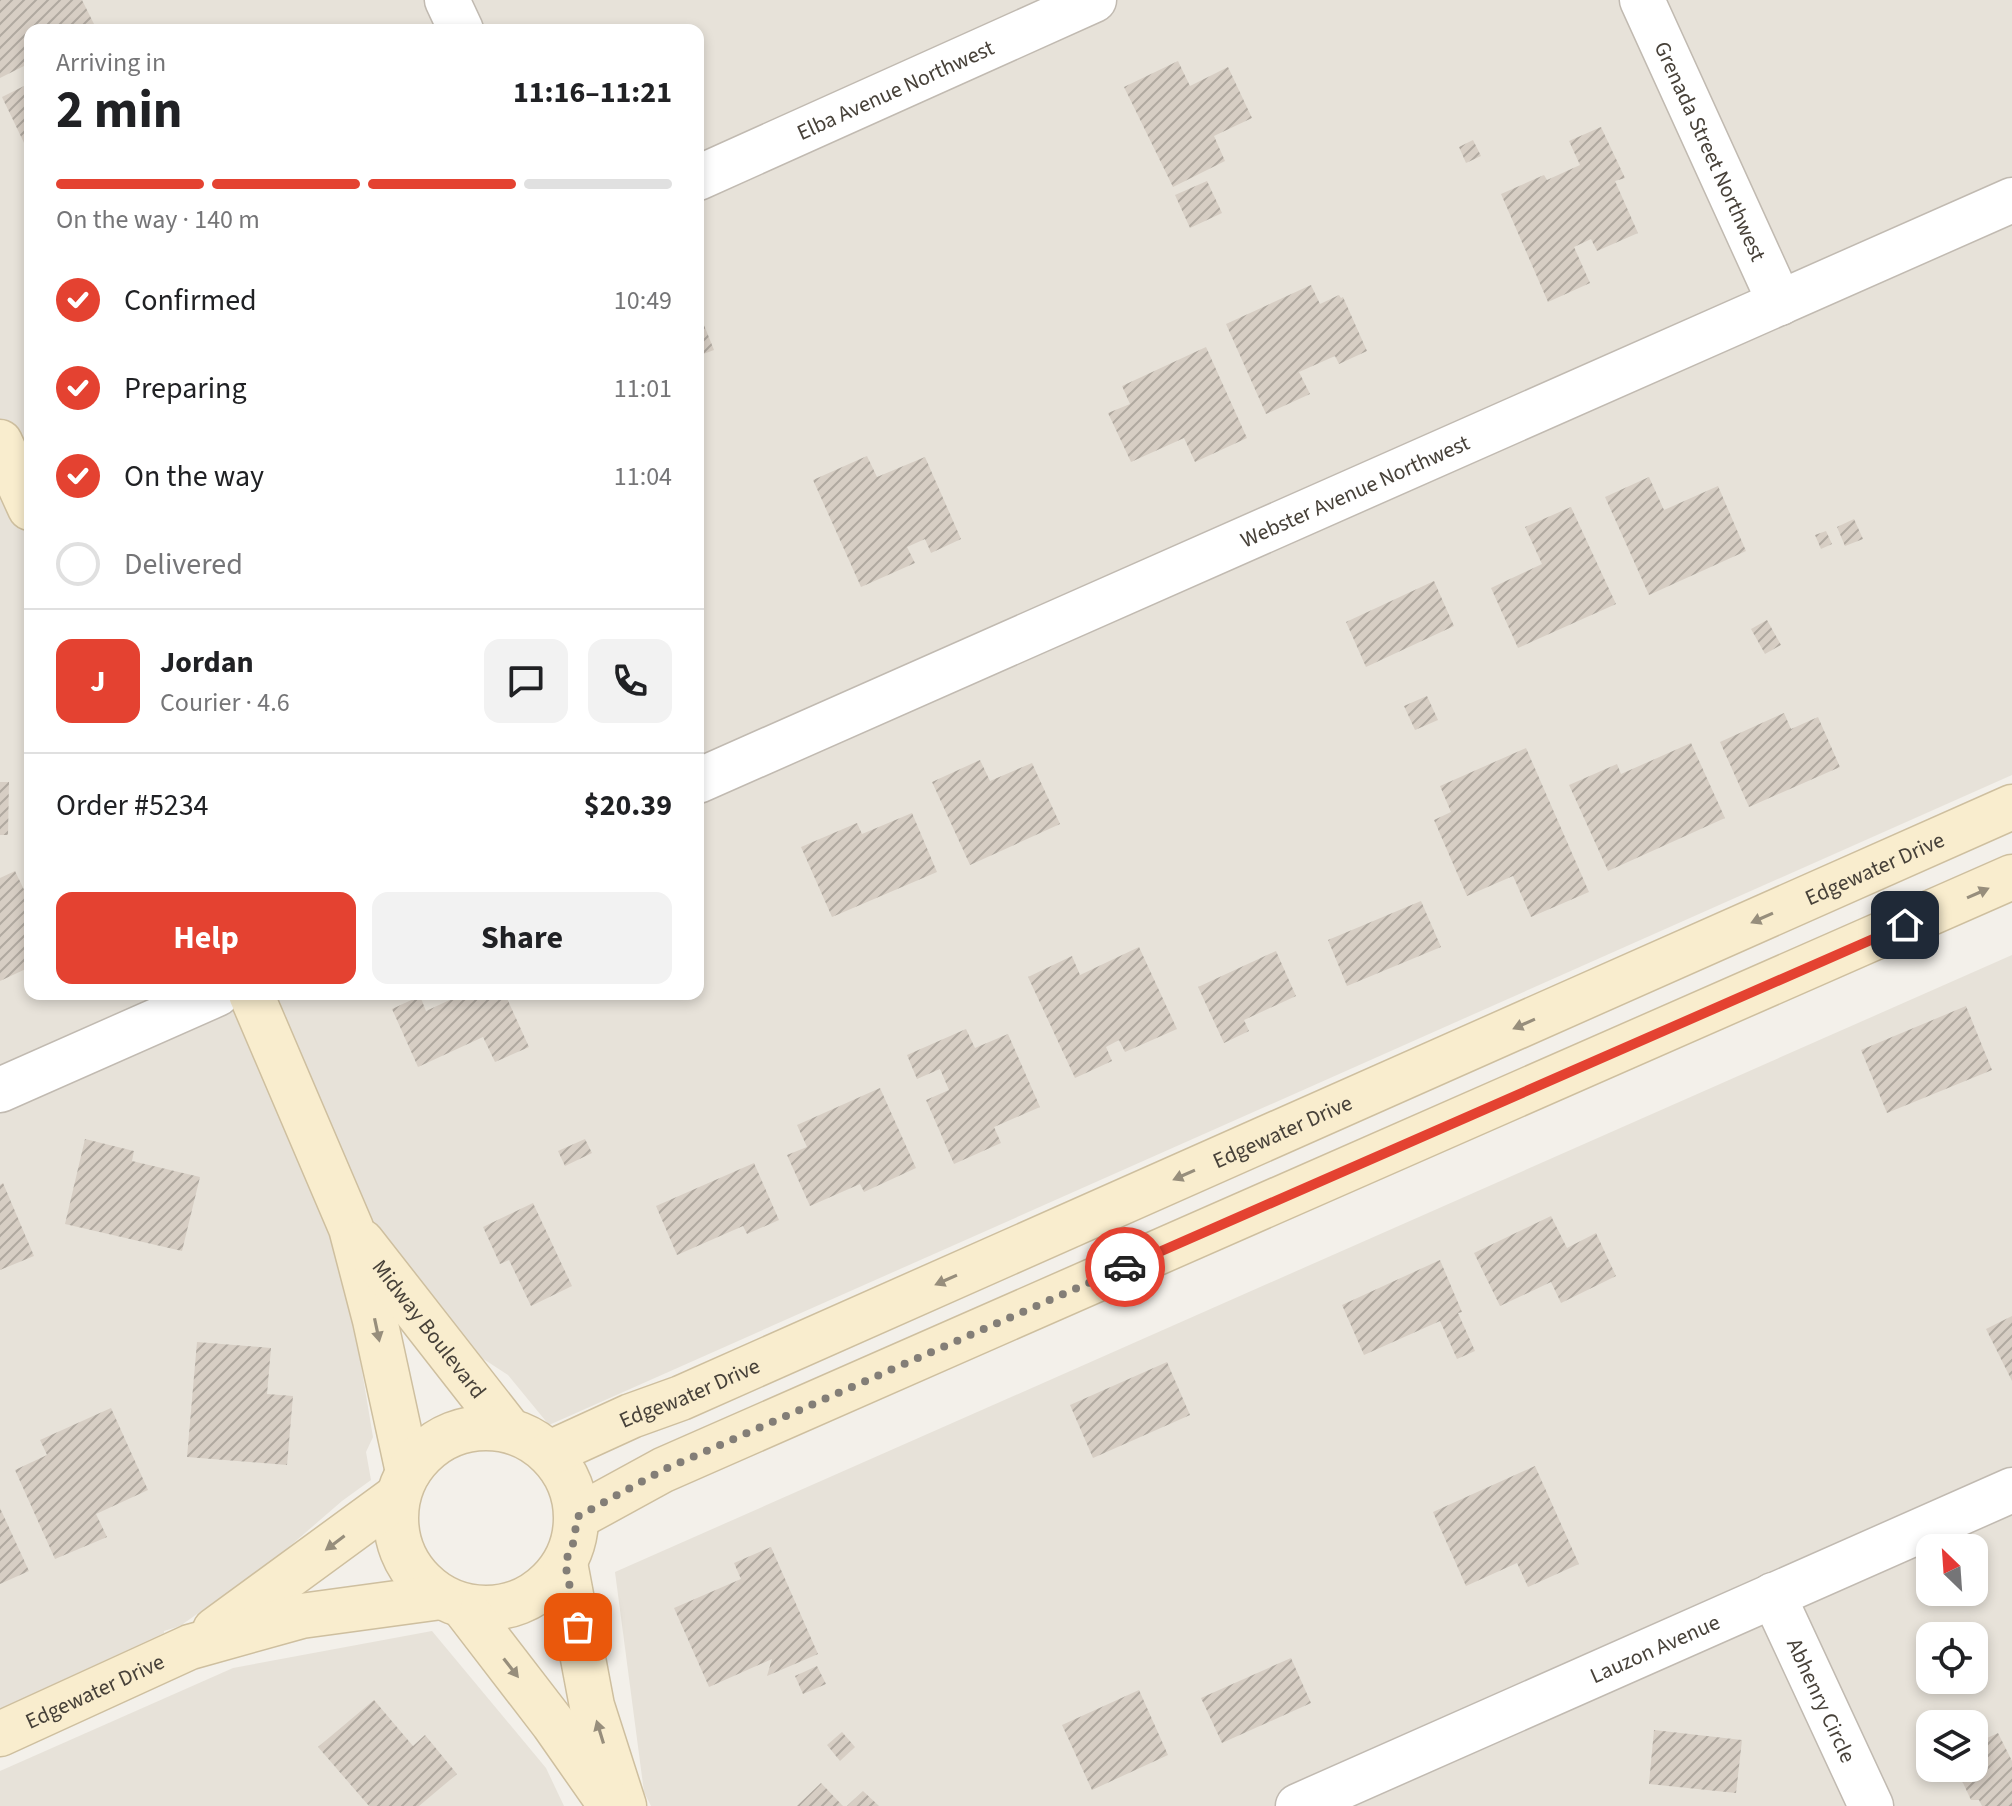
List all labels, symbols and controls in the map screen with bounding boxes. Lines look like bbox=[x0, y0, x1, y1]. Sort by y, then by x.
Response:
street label: Elba Avenue Northwest bbox=[792, 32, 1000, 149]
street label: Grenada Street Northwest bbox=[1646, 36, 1774, 267]
text: Arriving in bbox=[56, 44, 166, 81]
text: 11:16–11:21 bbox=[513, 71, 672, 114]
text: 2 min bbox=[56, 74, 183, 148]
text: On the way · 140 m bbox=[56, 201, 260, 238]
icon: check bbox=[56, 278, 100, 322]
text: Confirmed bbox=[124, 279, 257, 322]
text: 10:49 bbox=[614, 282, 672, 319]
icon: check bbox=[56, 366, 100, 410]
text: Preparing bbox=[124, 367, 247, 410]
text: 11:01 bbox=[614, 370, 672, 407]
street label: Webster Avenue Northwest bbox=[1235, 427, 1475, 556]
icon: check bbox=[56, 454, 100, 498]
text: On the way bbox=[124, 455, 264, 498]
text: 11:04 bbox=[614, 458, 672, 495]
text: Delivered bbox=[124, 543, 243, 586]
button: chat bbox=[484, 639, 568, 723]
button: phone bbox=[588, 639, 672, 723]
text: Jordan bbox=[160, 641, 254, 684]
text: J bbox=[90, 660, 106, 703]
text: Courier · 4.6 bbox=[160, 684, 290, 721]
text: Order #5234 bbox=[56, 784, 209, 827]
text: $20.39 bbox=[584, 784, 672, 827]
street label: Edgewater Drive bbox=[1800, 824, 1950, 914]
one-way arrow bbox=[1966, 886, 1990, 899]
pin bbox=[1871, 891, 1939, 959]
button: Help bbox=[56, 892, 356, 984]
button: Share bbox=[372, 892, 672, 984]
icon: home bbox=[1883, 903, 1927, 947]
one-way arrow bbox=[1750, 912, 1773, 925]
one-way arrow bbox=[1512, 1017, 1536, 1031]
street label: Edgewater Drive bbox=[1208, 1087, 1358, 1177]
one-way arrow bbox=[1172, 1168, 1196, 1182]
courier bbox=[1085, 1227, 1165, 1307]
icon: car bbox=[1103, 1245, 1147, 1289]
street label: Midway Boulevard bbox=[364, 1253, 494, 1406]
one-way arrow bbox=[935, 1274, 958, 1287]
one-way arrow bbox=[371, 1318, 384, 1343]
street label: Edgewater Drive bbox=[614, 1350, 765, 1436]
one-way arrow bbox=[325, 1534, 346, 1550]
north arrow bbox=[1916, 1534, 1988, 1606]
map controls bbox=[1916, 1534, 1988, 1782]
pin bbox=[544, 1593, 612, 1661]
icon: bag bbox=[556, 1605, 600, 1649]
street label: Lauzon Avenue bbox=[1585, 1606, 1725, 1692]
button: locate bbox=[1916, 1622, 1988, 1694]
street label: Abhenry Circle bbox=[1778, 1633, 1864, 1768]
street label: Edgewater Drive bbox=[20, 1646, 170, 1737]
one-way arrow bbox=[502, 1658, 518, 1678]
button: layers bbox=[1916, 1710, 1988, 1782]
one-way arrow bbox=[594, 1719, 606, 1743]

